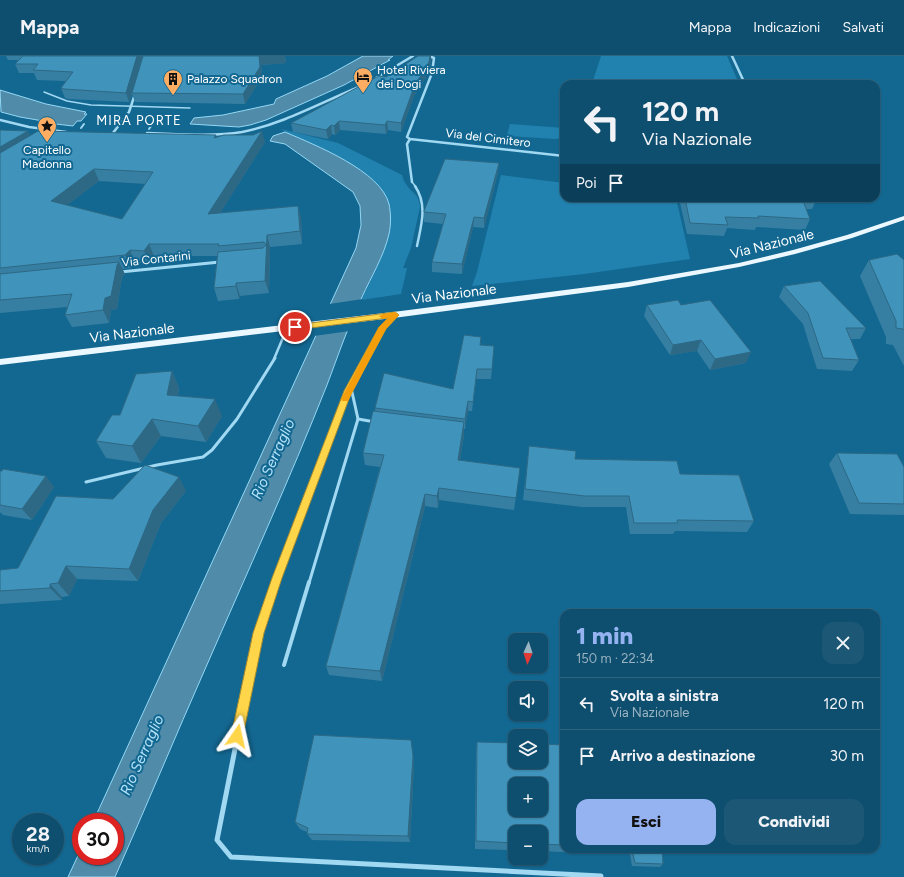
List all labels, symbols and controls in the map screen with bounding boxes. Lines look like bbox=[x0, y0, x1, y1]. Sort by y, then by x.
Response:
text: Mappa bbox=[20, 16, 79, 39]
text: Mappa bbox=[689, 19, 731, 36]
text: Indicazioni bbox=[753, 19, 820, 36]
text: Salvati bbox=[842, 19, 884, 36]
place label: Hotel Riviera dei Dogi bbox=[377, 63, 446, 91]
hotel icon: Hotel Riviera dei Dogi bbox=[352, 66, 374, 94]
building icon: Palazzo Squadron bbox=[162, 68, 184, 96]
place label: Palazzo Squadron bbox=[187, 72, 283, 86]
text: 120 m bbox=[642, 94, 719, 128]
icon: left bbox=[576, 96, 628, 148]
district label: MIRA PORTE bbox=[96, 113, 182, 128]
place icon: Capitello Madonna bbox=[36, 115, 58, 143]
street label: Via del Cimitero bbox=[445, 126, 532, 150]
text: Via Nazionale bbox=[642, 128, 752, 150]
place label: Capitello Madonna bbox=[22, 143, 72, 171]
icon: arrive bbox=[605, 172, 627, 194]
text: Poi bbox=[576, 174, 597, 192]
street label: Via Nazionale bbox=[728, 225, 816, 263]
street label: Via Contarini bbox=[121, 248, 191, 270]
street label: Via Nazionale bbox=[411, 280, 498, 308]
pin bbox=[278, 310, 312, 344]
icon: arrive bbox=[284, 316, 306, 338]
street label: Via Nazionale bbox=[89, 319, 176, 347]
water label: Rio Serraglio bbox=[247, 416, 299, 502]
text: 1 min bbox=[576, 621, 633, 650]
button: close bbox=[822, 622, 864, 664]
north arrow bbox=[508, 633, 548, 673]
map controls bbox=[508, 633, 548, 865]
text: 150 m · 22:34 bbox=[576, 651, 654, 666]
button: sound bbox=[508, 681, 548, 721]
text: Svolta a sinistra bbox=[610, 687, 719, 705]
icon: left bbox=[576, 693, 598, 715]
text: 120 m bbox=[823, 695, 864, 713]
text: Via Nazionale bbox=[610, 705, 689, 720]
water label: Rio Serraglio bbox=[116, 712, 168, 798]
position arrow bbox=[216, 715, 258, 757]
button: layers bbox=[508, 729, 548, 769]
icon: arrive bbox=[576, 745, 598, 767]
text: Arrivo a destinazione bbox=[610, 747, 755, 765]
text: 30 m bbox=[830, 747, 864, 765]
button: + bbox=[508, 777, 548, 817]
button: Esci bbox=[576, 799, 716, 845]
button: Condividi bbox=[724, 799, 864, 845]
speed limit sign: 30 bbox=[72, 813, 124, 865]
text: 28 bbox=[26, 822, 50, 846]
button: − bbox=[508, 825, 548, 865]
text: km/h bbox=[27, 842, 49, 855]

